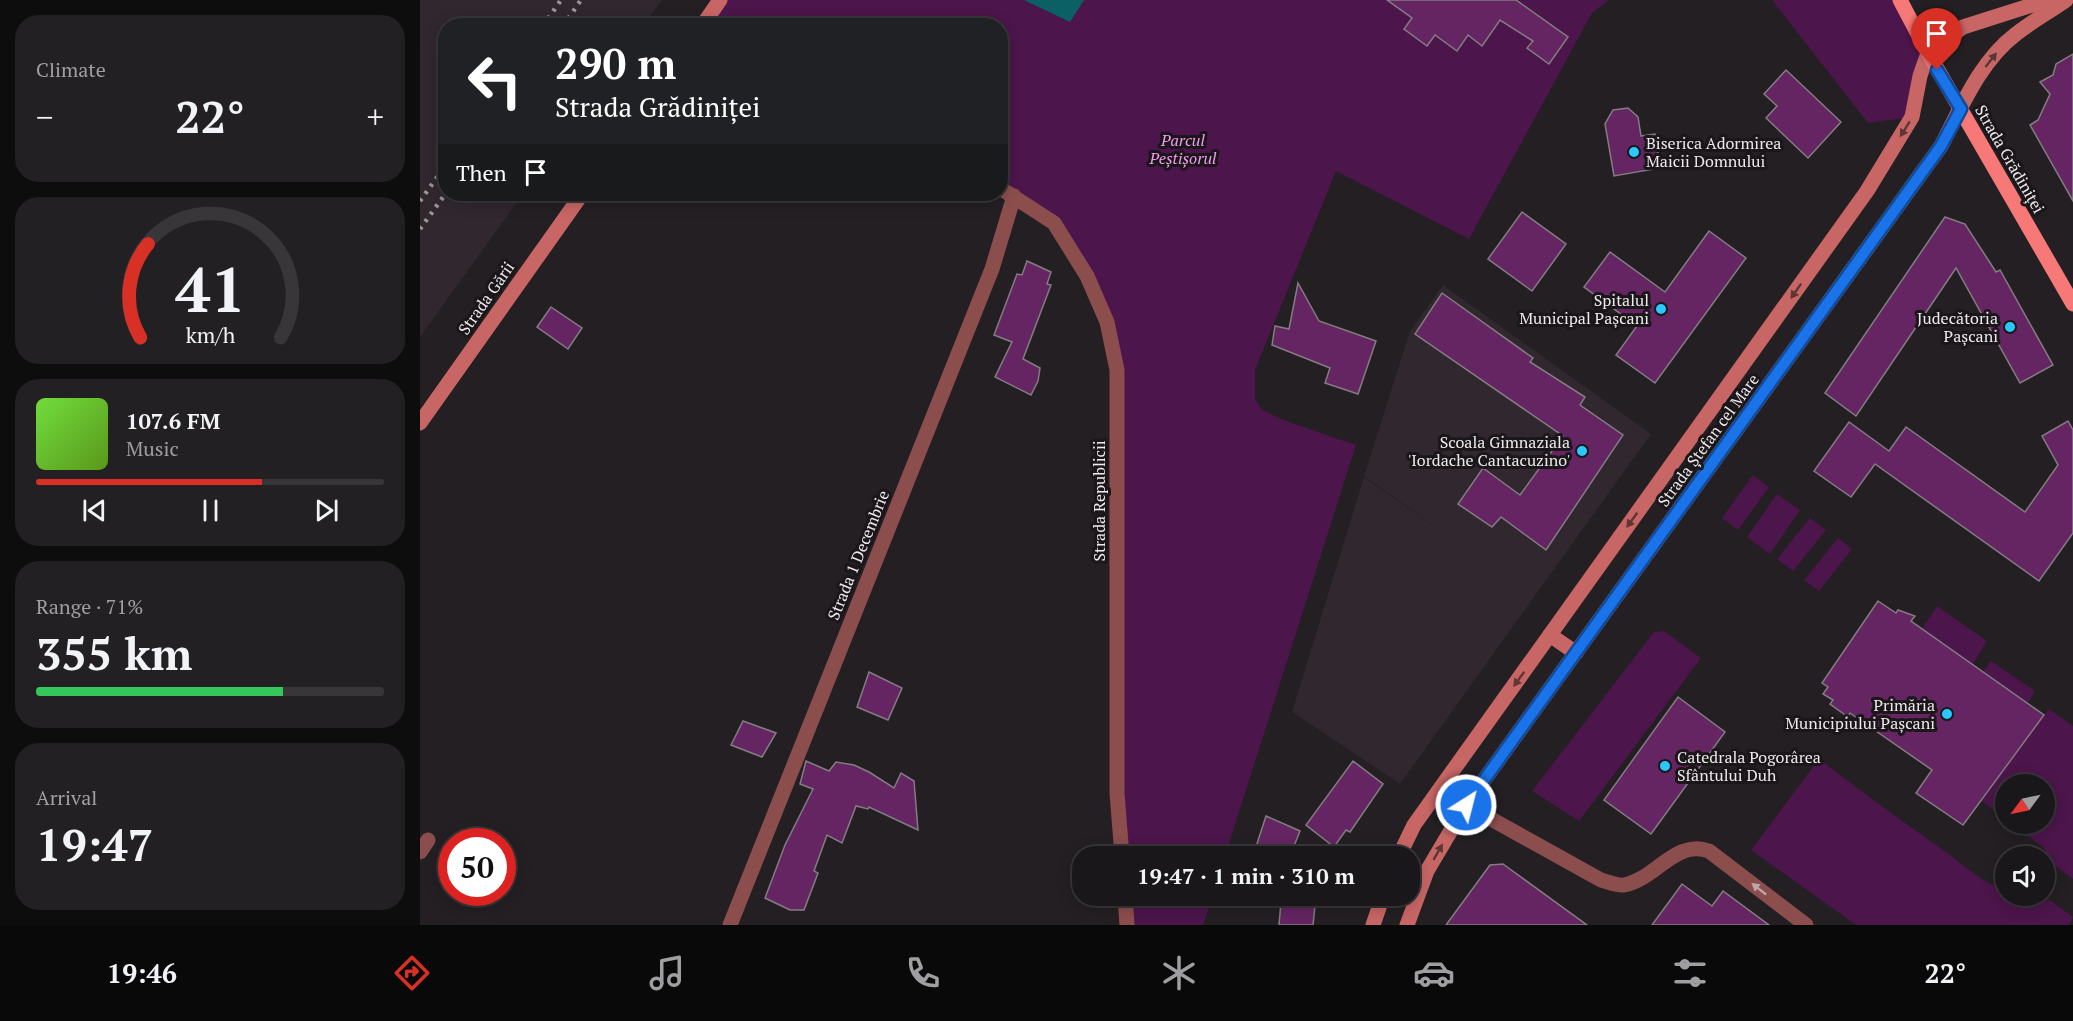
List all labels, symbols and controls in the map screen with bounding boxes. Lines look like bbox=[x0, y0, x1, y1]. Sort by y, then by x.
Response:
pin bbox=[1911, 8, 1962, 70]
icon: arrive bbox=[1920, 17, 1953, 50]
text: 290 m bbox=[555, 35, 676, 91]
icon: left bbox=[456, 42, 534, 120]
one-way arrow bbox=[1985, 52, 1997, 67]
text: Climate bbox=[36, 56, 106, 83]
text: 22° bbox=[175, 86, 245, 146]
text: Strada Grădiniței bbox=[555, 89, 760, 125]
text: − bbox=[36, 95, 54, 138]
text: + bbox=[366, 95, 384, 138]
street label: Strada Grădiniței bbox=[1970, 101, 2050, 217]
one-way arrow bbox=[1899, 121, 1910, 137]
park label: Parcul Peștișorul bbox=[1148, 129, 1217, 169]
place label: Biserica Adormirea Maicii Domnului bbox=[1646, 132, 1781, 172]
marker: Biserica Adormirea Maicii Domnului bbox=[1627, 145, 1641, 159]
icon: arrive bbox=[519, 156, 552, 189]
text: Then bbox=[456, 158, 507, 187]
text: 41 bbox=[175, 247, 245, 330]
street label: Strada Gării bbox=[453, 257, 519, 339]
one-way arrow bbox=[1790, 282, 1802, 298]
place label: Spitalul Municipal Pașcani bbox=[1519, 289, 1649, 329]
marker: Spitalul Municipal Pașcani bbox=[1654, 302, 1668, 316]
place label: Judecătoria Pașcani bbox=[1917, 307, 1998, 347]
marker: Judecătoria Pașcani bbox=[2003, 320, 2017, 334]
text: km/h bbox=[185, 321, 235, 349]
street label: Strada Ștefan cel Mare bbox=[1652, 369, 1764, 511]
text: 107.6 FM bbox=[126, 406, 220, 435]
place label: Scoala Gimnaziala 'Iordache Cantacuzino' bbox=[1408, 431, 1570, 471]
text: Music bbox=[126, 435, 179, 462]
street label: Strada Republicii bbox=[1088, 440, 1110, 562]
marker: Scoala Gimnaziala 'Iordache Cantacuzino' bbox=[1575, 444, 1589, 458]
street label: Strada 1 Decembrie bbox=[822, 487, 894, 623]
icon: previous bbox=[78, 494, 111, 527]
icon: pause bbox=[194, 494, 227, 527]
icon: next bbox=[310, 494, 343, 527]
one-way arrow bbox=[1626, 512, 1638, 528]
text: Range · 71% bbox=[36, 593, 143, 620]
text: 355 km bbox=[36, 623, 192, 683]
one-way arrow bbox=[1513, 670, 1525, 686]
place label: Primăria Municipiului Pașcani bbox=[1785, 694, 1935, 734]
marker: Primăria Municipiului Pașcani bbox=[1940, 707, 1954, 721]
place label: Catedrala Pogorârea Sfântului Duh bbox=[1677, 746, 1821, 786]
marker: Catedrala Pogorârea Sfântului Duh bbox=[1658, 759, 1672, 773]
position arrow bbox=[1434, 773, 1498, 837]
north arrow bbox=[1995, 774, 2055, 834]
map controls bbox=[1995, 774, 2055, 906]
text: Arrival bbox=[36, 784, 97, 811]
text: 19:47 bbox=[36, 814, 153, 874]
speed limit sign: 50 bbox=[438, 828, 516, 906]
one-way arrow bbox=[1433, 844, 1444, 860]
button: sound bbox=[1995, 846, 2055, 906]
text: 19:47 · 1 min · 310 m bbox=[1137, 861, 1355, 890]
one-way arrow bbox=[1752, 884, 1767, 896]
icon: directions bbox=[391, 952, 433, 994]
icon: music bbox=[646, 952, 688, 994]
icon: phone bbox=[902, 952, 944, 994]
icon: climate bbox=[1158, 952, 1200, 994]
icon: car bbox=[1413, 952, 1455, 994]
icon: filters bbox=[1669, 952, 1711, 994]
text: 19:46 bbox=[107, 955, 177, 991]
text: 22° bbox=[1924, 955, 1966, 991]

